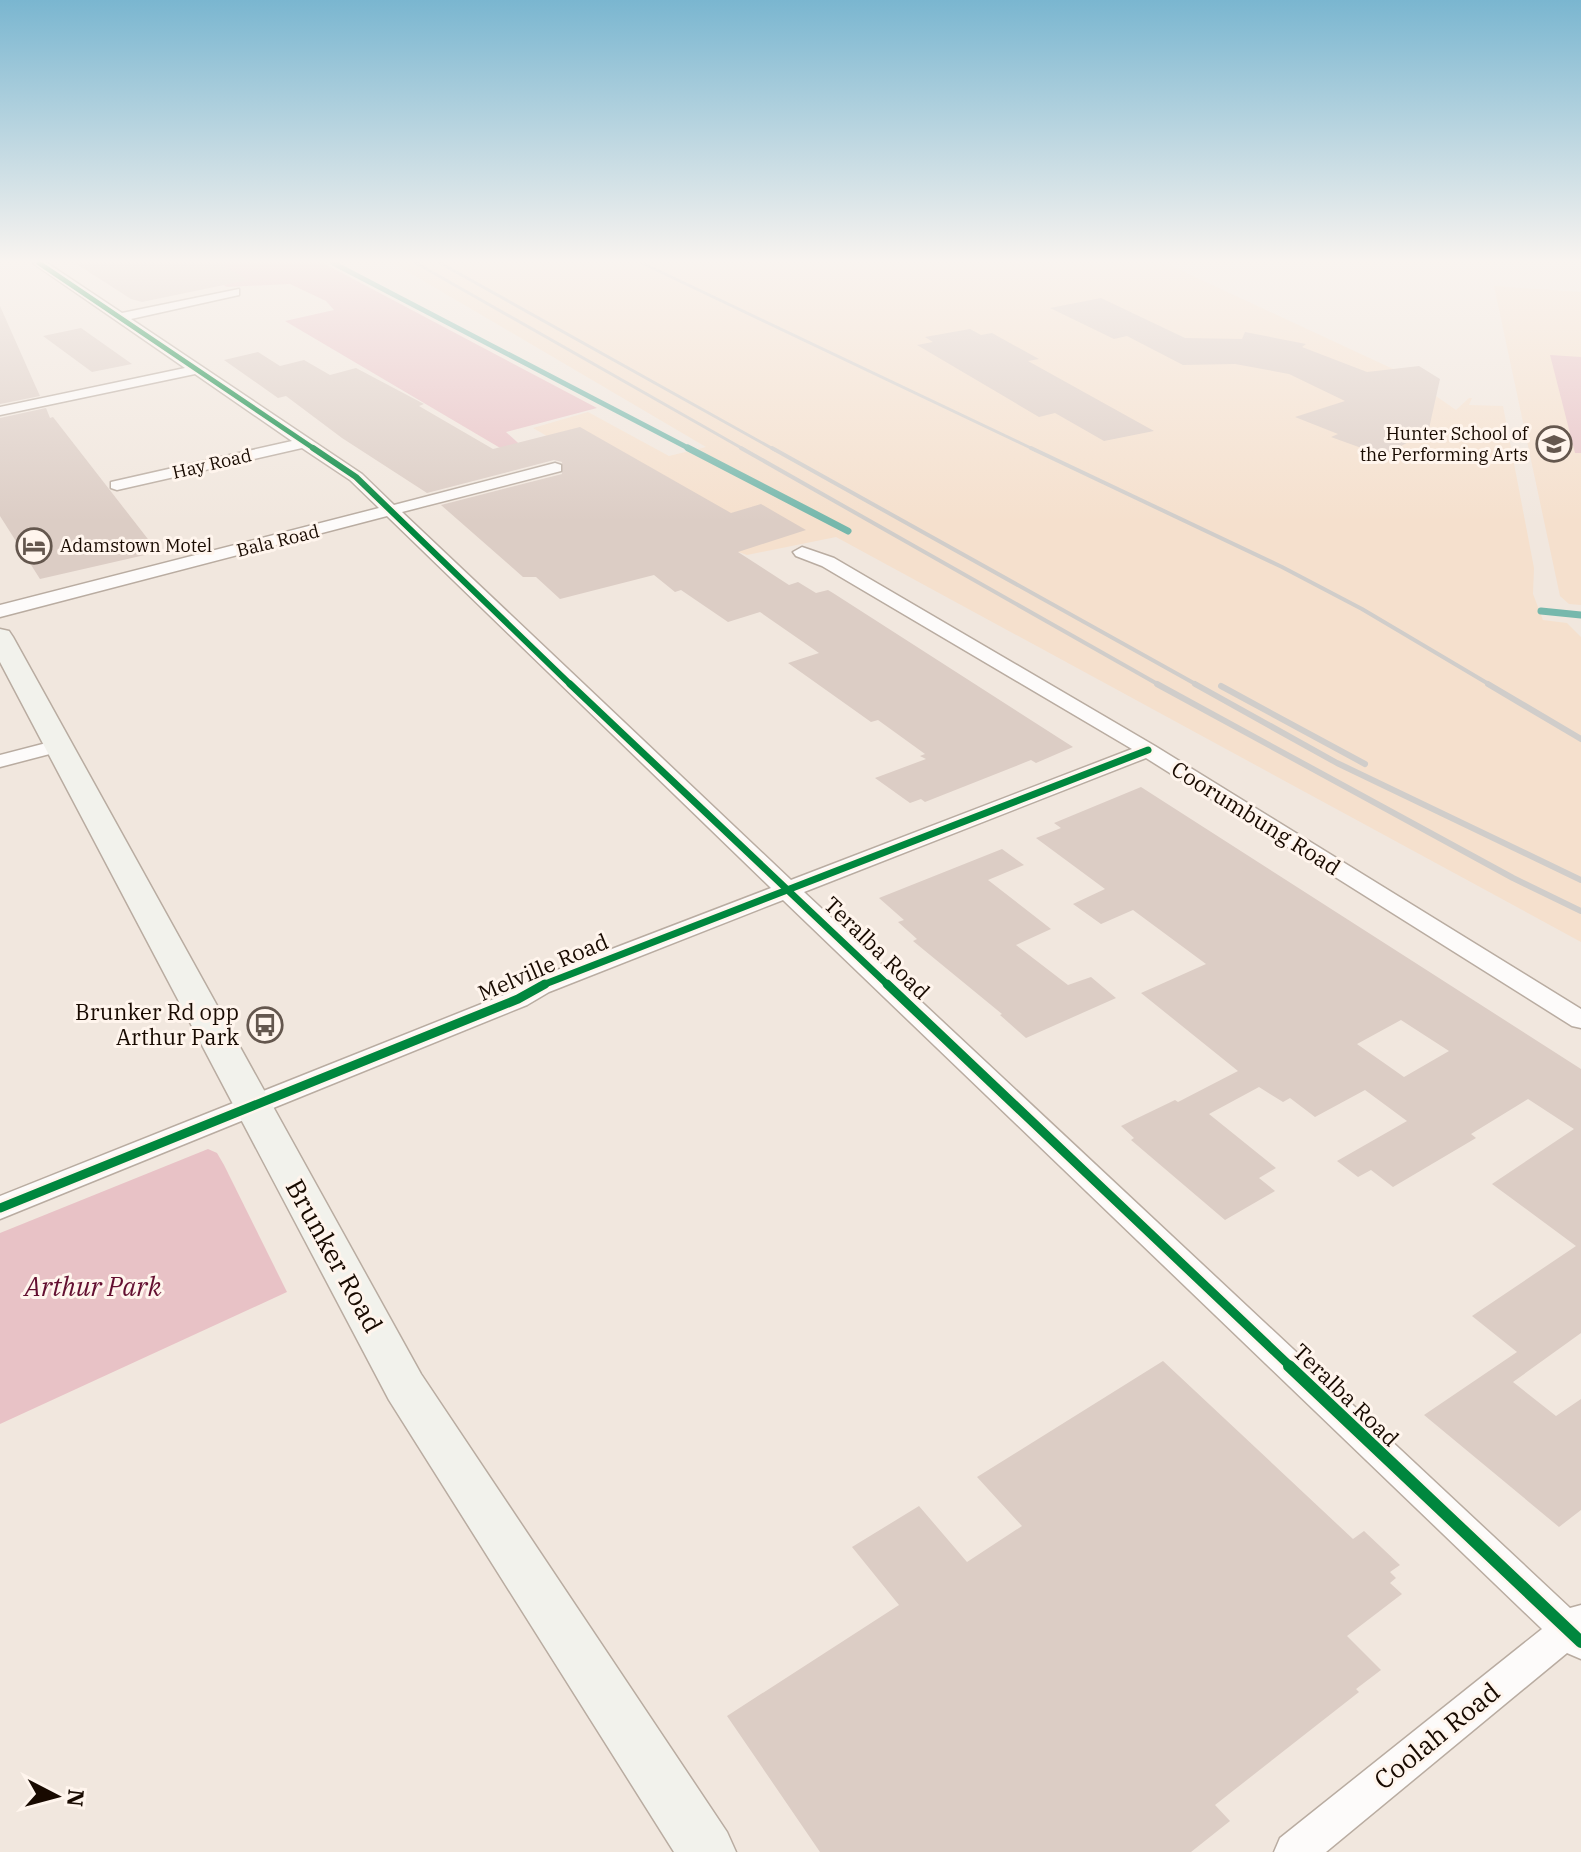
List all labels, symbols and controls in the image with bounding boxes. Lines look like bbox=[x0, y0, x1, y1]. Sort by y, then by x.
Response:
place label: Hunter School of the Performing Arts bbox=[1360, 422, 1530, 466]
school or university icon: Hunter School of the Performing Arts bbox=[1535, 425, 1573, 463]
street label: Hay Road bbox=[170, 443, 254, 484]
street label: Bala Road bbox=[234, 519, 322, 562]
hotel icon: Adamstown Motel bbox=[15, 527, 53, 565]
place label: Adamstown Motel bbox=[60, 534, 212, 557]
street label: Coorumbung Road bbox=[1166, 754, 1346, 881]
street label: Teralba Road bbox=[818, 890, 937, 1005]
street label: Melville Road bbox=[473, 926, 612, 1007]
place label: Brunker Rd opp Arthur Park bbox=[75, 997, 239, 1051]
bus stop icon: Brunker Rd opp Arthur Park bbox=[246, 1006, 284, 1044]
street label: Brunker Road bbox=[279, 1173, 391, 1338]
park label: Arthur Park bbox=[22, 1269, 162, 1303]
street label: Teralba Road bbox=[1287, 1337, 1406, 1452]
street label: Coolah Road bbox=[1366, 1674, 1506, 1796]
north arrow bbox=[16, 1756, 96, 1836]
text: N bbox=[61, 1788, 92, 1808]

